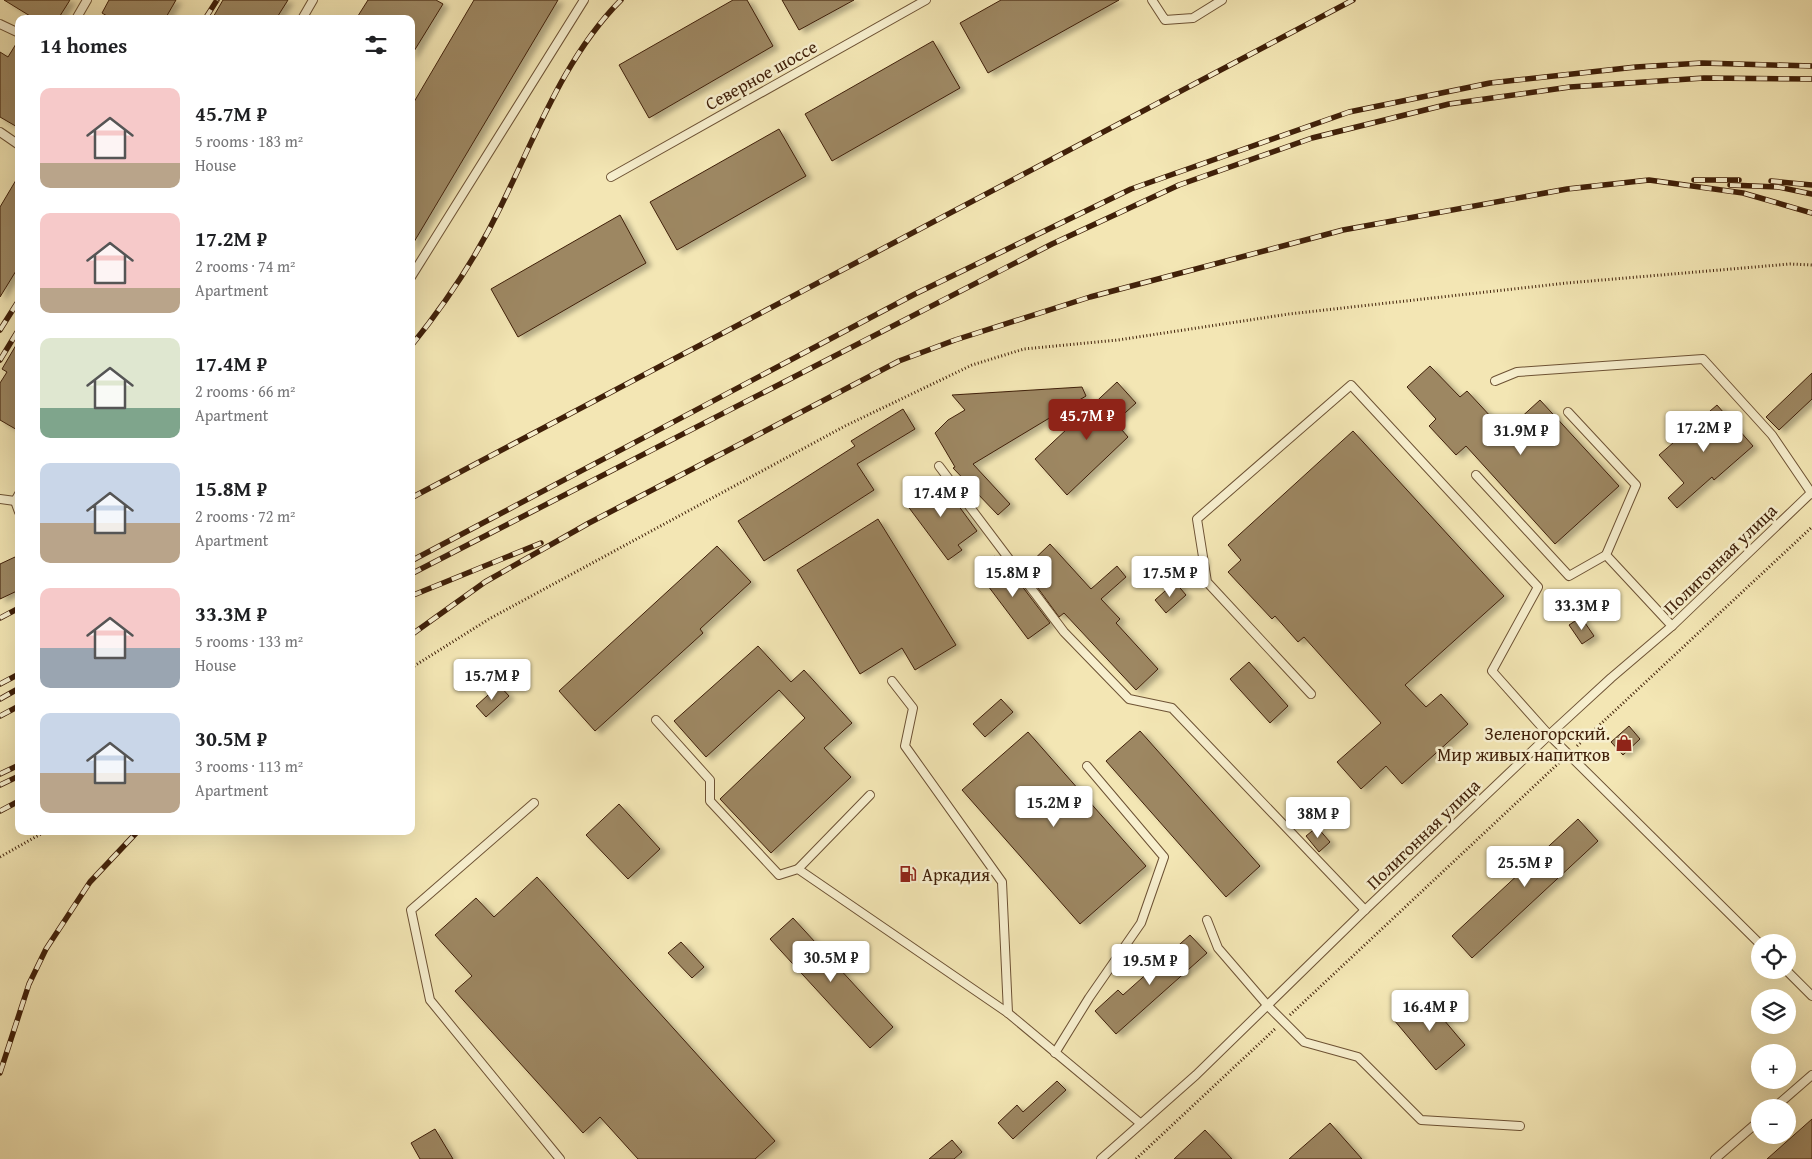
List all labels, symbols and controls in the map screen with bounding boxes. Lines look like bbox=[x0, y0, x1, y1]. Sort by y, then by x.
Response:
text: 14 homes bbox=[40, 30, 127, 61]
icon: filters bbox=[362, 31, 390, 59]
street label: Северное шоссе bbox=[700, 33, 822, 117]
text: 45.7M ₽ bbox=[195, 98, 267, 129]
icon: home bbox=[80, 108, 140, 168]
text: 5 rooms · 183 m² bbox=[195, 129, 303, 153]
text: House bbox=[195, 153, 236, 177]
text: 17.2M ₽ bbox=[195, 223, 267, 254]
icon: home bbox=[80, 233, 140, 293]
text: 2 rooms · 74 m² bbox=[195, 254, 295, 278]
text: Apartment bbox=[195, 278, 268, 302]
text: 17.4M ₽ bbox=[195, 348, 267, 379]
icon: home bbox=[80, 358, 140, 418]
text: 2 rooms · 66 m² bbox=[195, 379, 295, 403]
pin: 45.7M ₽ bbox=[1041, 398, 1133, 441]
text: Apartment bbox=[195, 403, 268, 427]
text: 45.7M ₽ bbox=[1060, 403, 1114, 427]
pin: 17.2M ₽ bbox=[1658, 410, 1750, 453]
pin: 31.9M ₽ bbox=[1475, 414, 1567, 456]
text: 17.2M ₽ bbox=[1677, 415, 1731, 439]
text: 31.9M ₽ bbox=[1494, 418, 1548, 442]
text: 15.8M ₽ bbox=[195, 473, 267, 504]
pin: 17.4M ₽ bbox=[895, 476, 987, 518]
text: 17.4M ₽ bbox=[914, 480, 968, 504]
icon: home bbox=[80, 483, 140, 543]
street label: Полигонная улица bbox=[1657, 497, 1783, 621]
text: 2 rooms · 72 m² bbox=[195, 504, 295, 528]
text: Apartment bbox=[195, 528, 268, 552]
pin: 15.8M ₽ bbox=[967, 556, 1059, 598]
pin: 17.5M ₽ bbox=[1124, 556, 1216, 598]
text: 15.8M ₽ bbox=[986, 560, 1040, 584]
text: 17.5M ₽ bbox=[1143, 560, 1197, 584]
pin: 33.3M ₽ bbox=[1536, 588, 1628, 631]
text: 33.3M ₽ bbox=[1555, 593, 1609, 617]
text: 33.3M ₽ bbox=[195, 598, 267, 629]
icon: home bbox=[80, 608, 140, 668]
text: 5 rooms · 133 m² bbox=[195, 629, 303, 653]
text: House bbox=[195, 653, 236, 677]
pin: 15.7M ₽ bbox=[446, 658, 538, 701]
text: 15.7M ₽ bbox=[465, 663, 519, 687]
place label: Зеленогорский. Мир живых напитков bbox=[1437, 720, 1610, 768]
text: 30.5M ₽ bbox=[195, 723, 267, 754]
icon: home bbox=[80, 733, 140, 793]
shop icon: Зеленогорский. Мир живых напитков bbox=[1614, 733, 1634, 753]
text: 3 rooms · 113 m² bbox=[195, 754, 303, 778]
street label: Полигонная улица bbox=[1360, 772, 1486, 896]
text: Apartment bbox=[195, 778, 268, 802]
pin: 15.2M ₽ bbox=[1008, 786, 1100, 828]
text: 15.2M ₽ bbox=[1027, 790, 1081, 814]
pin: 38M ₽ bbox=[1283, 796, 1353, 839]
text: 38M ₽ bbox=[1297, 801, 1339, 825]
pin: 25.5M ₽ bbox=[1479, 846, 1571, 888]
text: 25.5M ₽ bbox=[1498, 850, 1552, 874]
place label: Аркадия bbox=[922, 861, 990, 888]
fuel station icon: Аркадия bbox=[898, 864, 918, 884]
map controls bbox=[1751, 934, 1796, 1144]
button: locate bbox=[1751, 934, 1796, 979]
pin: 30.5M ₽ bbox=[785, 940, 877, 983]
pin: 19.5M ₽ bbox=[1104, 944, 1196, 986]
text: 30.5M ₽ bbox=[804, 945, 858, 969]
text: 19.5M ₽ bbox=[1123, 948, 1177, 972]
button: layers bbox=[1751, 989, 1796, 1034]
pin: 16.4M ₽ bbox=[1384, 990, 1476, 1032]
text: 16.4M ₽ bbox=[1403, 994, 1457, 1018]
button: + bbox=[1751, 1044, 1796, 1089]
button: − bbox=[1751, 1099, 1796, 1144]

